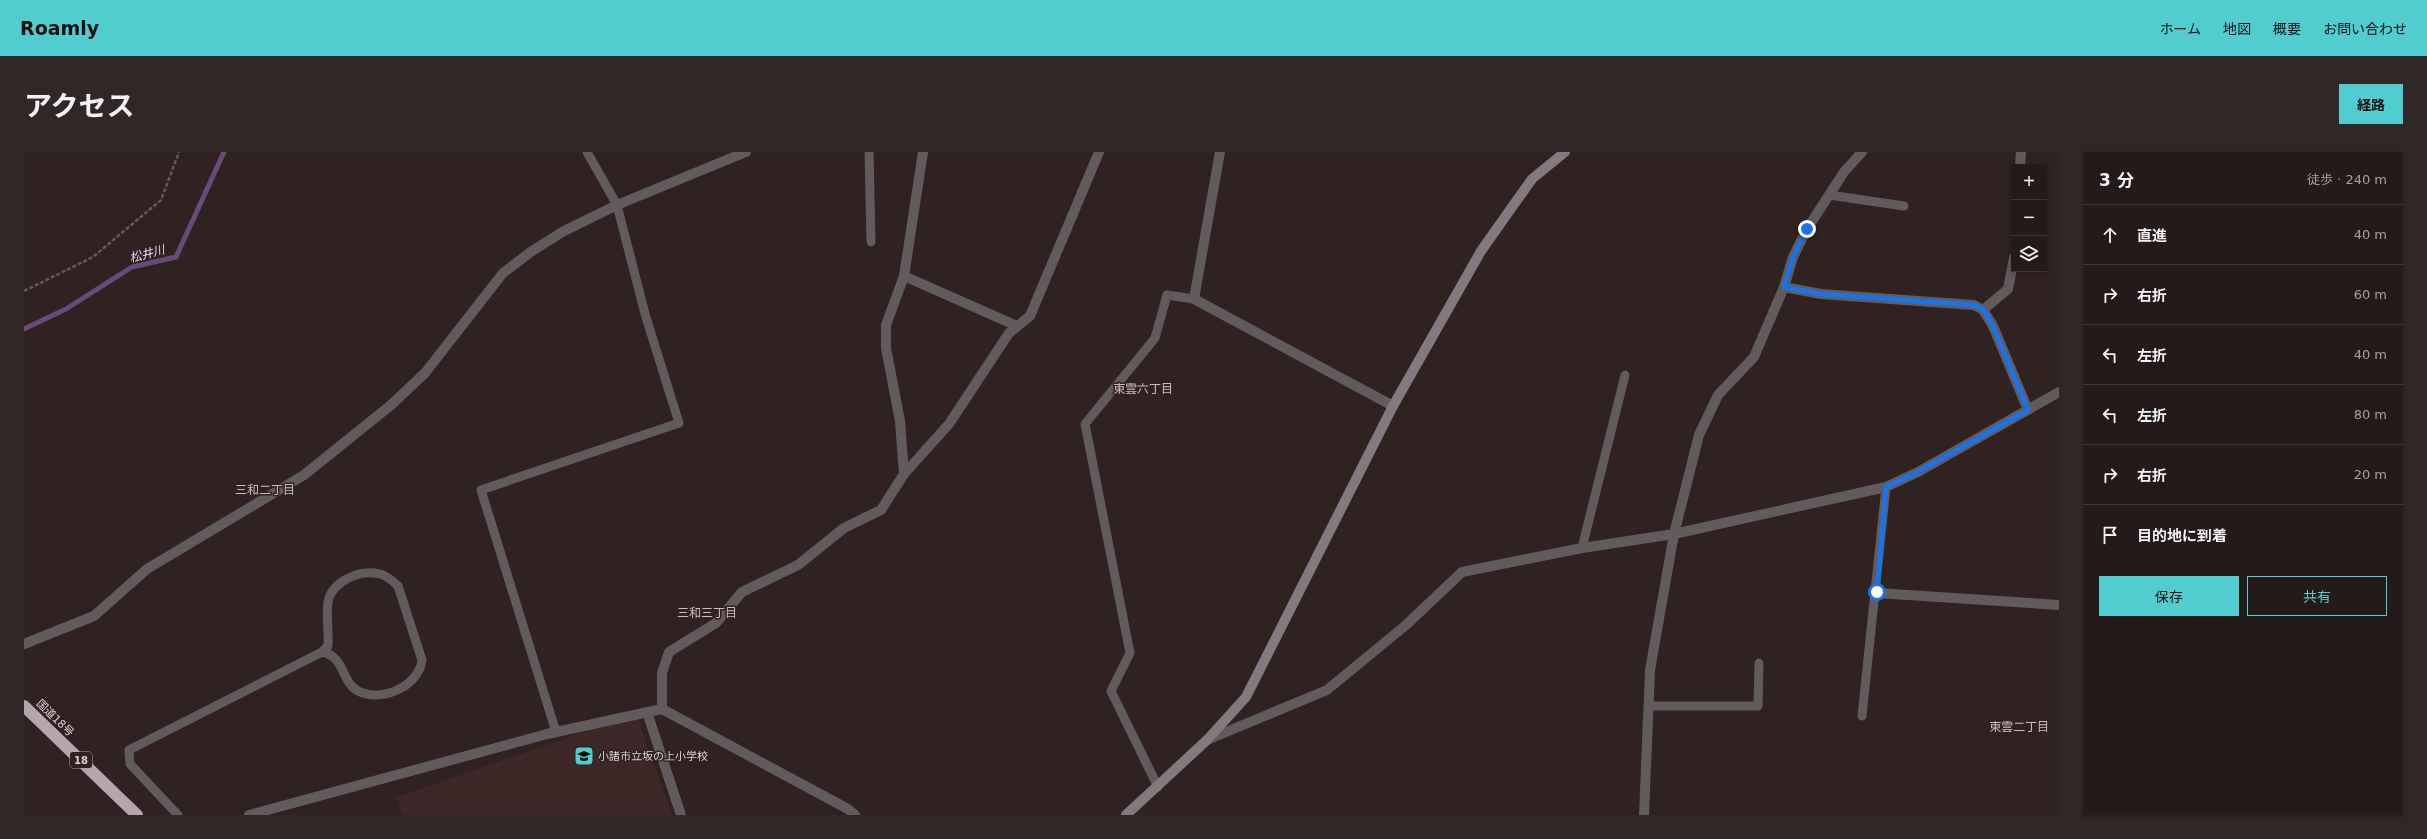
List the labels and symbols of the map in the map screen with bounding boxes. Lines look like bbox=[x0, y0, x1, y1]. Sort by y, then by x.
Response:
route end bbox=[1798, 220, 1816, 238]
water label: 松井川 bbox=[128, 242, 168, 265]
district label: 東雲六丁目 bbox=[1113, 382, 1173, 396]
district label: 三和二丁目 bbox=[235, 483, 295, 497]
route start bbox=[1868, 583, 1886, 601]
district label: 三和三丁目 bbox=[677, 606, 737, 620]
street label: 国道18号 bbox=[34, 697, 76, 739]
district label: 東雲二丁目 bbox=[1989, 720, 2049, 734]
school or university icon: 小諸市立坂の上小学校 bbox=[573, 745, 595, 767]
place label: 小諸市立坂の上小学校 bbox=[598, 750, 708, 763]
road number: 18 bbox=[70, 752, 92, 768]

